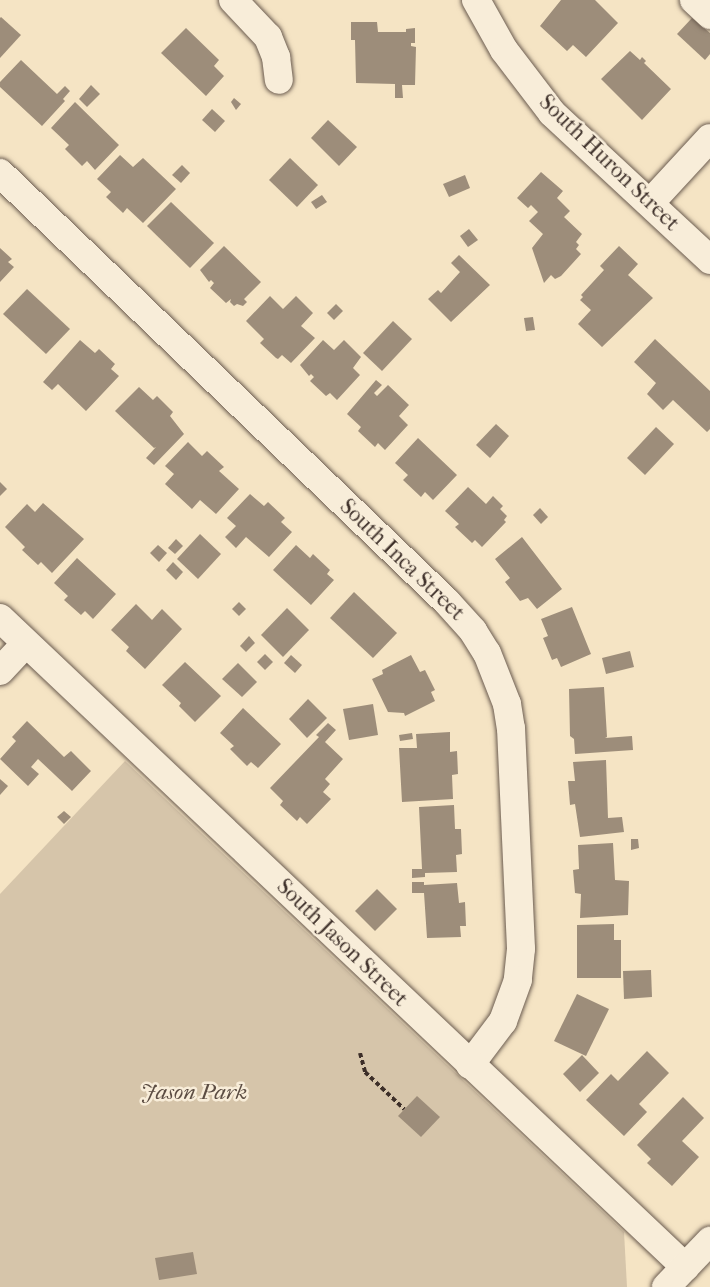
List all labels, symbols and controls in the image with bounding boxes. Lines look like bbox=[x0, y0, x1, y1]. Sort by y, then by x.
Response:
street label: South Huron Street bbox=[533, 89, 685, 237]
street label: South Inca Street bbox=[334, 494, 470, 626]
street label: South Jason Street bbox=[271, 874, 413, 1012]
park label: Jason Park bbox=[141, 1080, 247, 1106]

